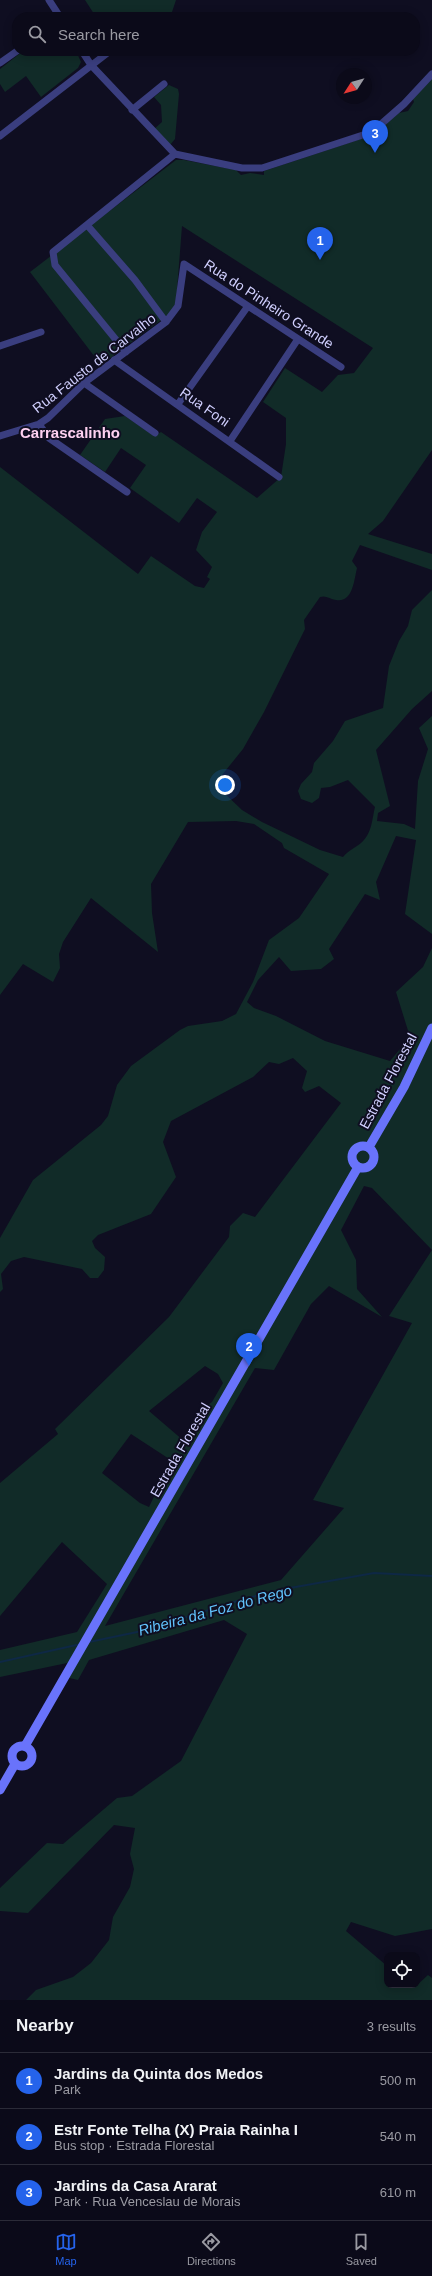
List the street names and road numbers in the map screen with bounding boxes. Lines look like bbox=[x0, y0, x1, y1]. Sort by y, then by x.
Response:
street label: Rua do Pinheiro Grande bbox=[201, 256, 337, 352]
street label: Rua Fausto de Carvalho bbox=[29, 310, 159, 416]
street label: Rua Foni bbox=[177, 384, 233, 430]
street label: Estrada Florestal bbox=[356, 1031, 420, 1131]
street label: Estrada Florestal bbox=[147, 1400, 213, 1500]

